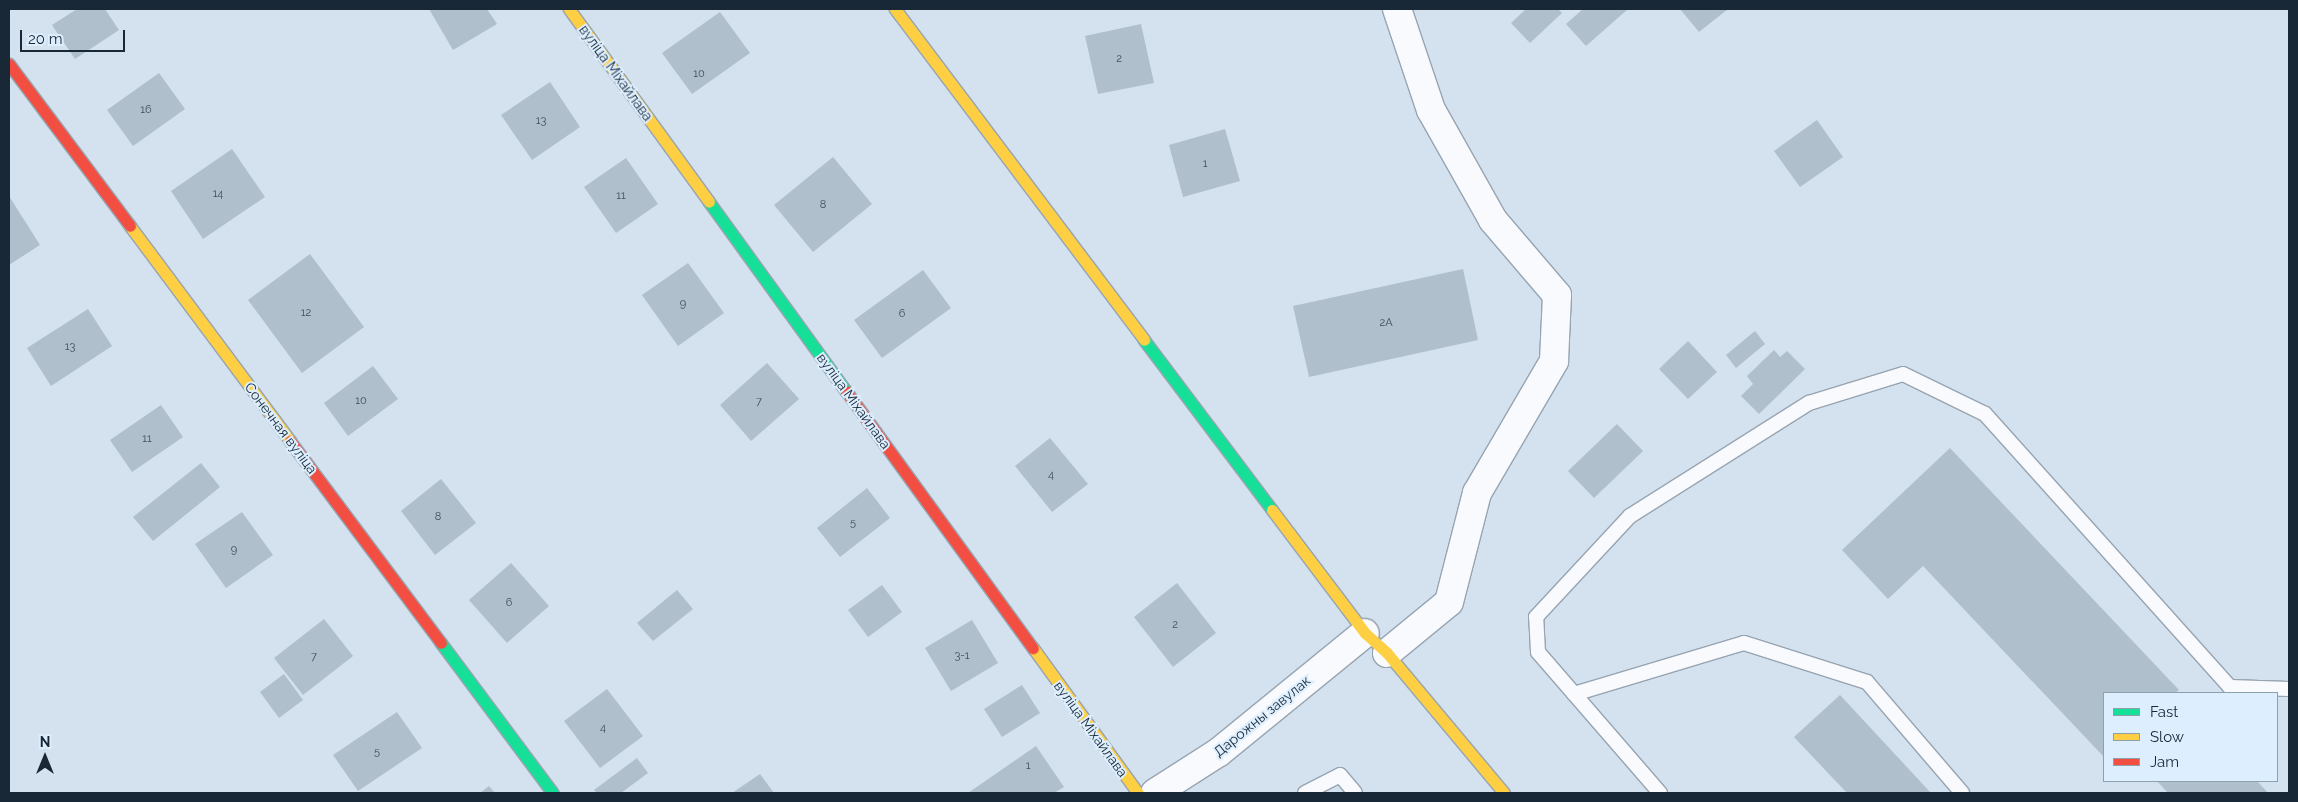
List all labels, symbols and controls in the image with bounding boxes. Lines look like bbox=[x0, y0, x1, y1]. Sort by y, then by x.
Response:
scale bar bbox=[22, 20, 128, 52]
street label: вуліца Міхайлава bbox=[576, 22, 656, 124]
text: 20 m bbox=[28, 30, 63, 48]
house number: 2 bbox=[1116, 52, 1122, 66]
house number: 10 bbox=[693, 67, 705, 81]
house number: 16 bbox=[140, 103, 152, 117]
house number: 13 bbox=[536, 114, 546, 128]
house number: 1 bbox=[1203, 157, 1207, 171]
house number: 14 bbox=[213, 187, 223, 201]
house number: 11 bbox=[616, 189, 626, 203]
house number: 8 bbox=[820, 198, 826, 212]
house number: 9 bbox=[680, 297, 686, 311]
house number: 12 bbox=[301, 306, 311, 320]
house number: 6 bbox=[899, 307, 905, 321]
house number: 2А bbox=[1379, 316, 1393, 330]
house number: 13 bbox=[65, 340, 75, 354]
street label: вуліца Міхайлава bbox=[814, 350, 894, 452]
street label: Сонечная вуліца bbox=[241, 379, 321, 477]
house number: 10 bbox=[355, 394, 367, 408]
house number: 7 bbox=[756, 395, 762, 409]
house number: 11 bbox=[142, 432, 152, 446]
house number: 4 bbox=[1048, 468, 1054, 482]
house number: 8 bbox=[435, 510, 441, 524]
house number: 5 bbox=[850, 516, 856, 530]
house number: 9 bbox=[231, 543, 237, 557]
house number: 6 bbox=[506, 596, 512, 610]
house number: 2 bbox=[1172, 618, 1178, 632]
house number: 3-1 bbox=[954, 649, 970, 663]
house number: 7 bbox=[311, 650, 317, 664]
street label: Дарожны завулак bbox=[1210, 672, 1314, 760]
street label: вуліца Міхайлава bbox=[1051, 678, 1131, 780]
legend bbox=[2103, 692, 2278, 782]
text: Fast bbox=[2150, 703, 2178, 721]
house number: 4 bbox=[600, 721, 606, 735]
text: Slow bbox=[2150, 728, 2184, 746]
north arrow bbox=[20, 732, 70, 782]
text: N bbox=[40, 734, 50, 750]
house number: 5 bbox=[374, 745, 380, 759]
text: Jam bbox=[2150, 753, 2179, 771]
house number: 1 bbox=[1026, 759, 1030, 773]

